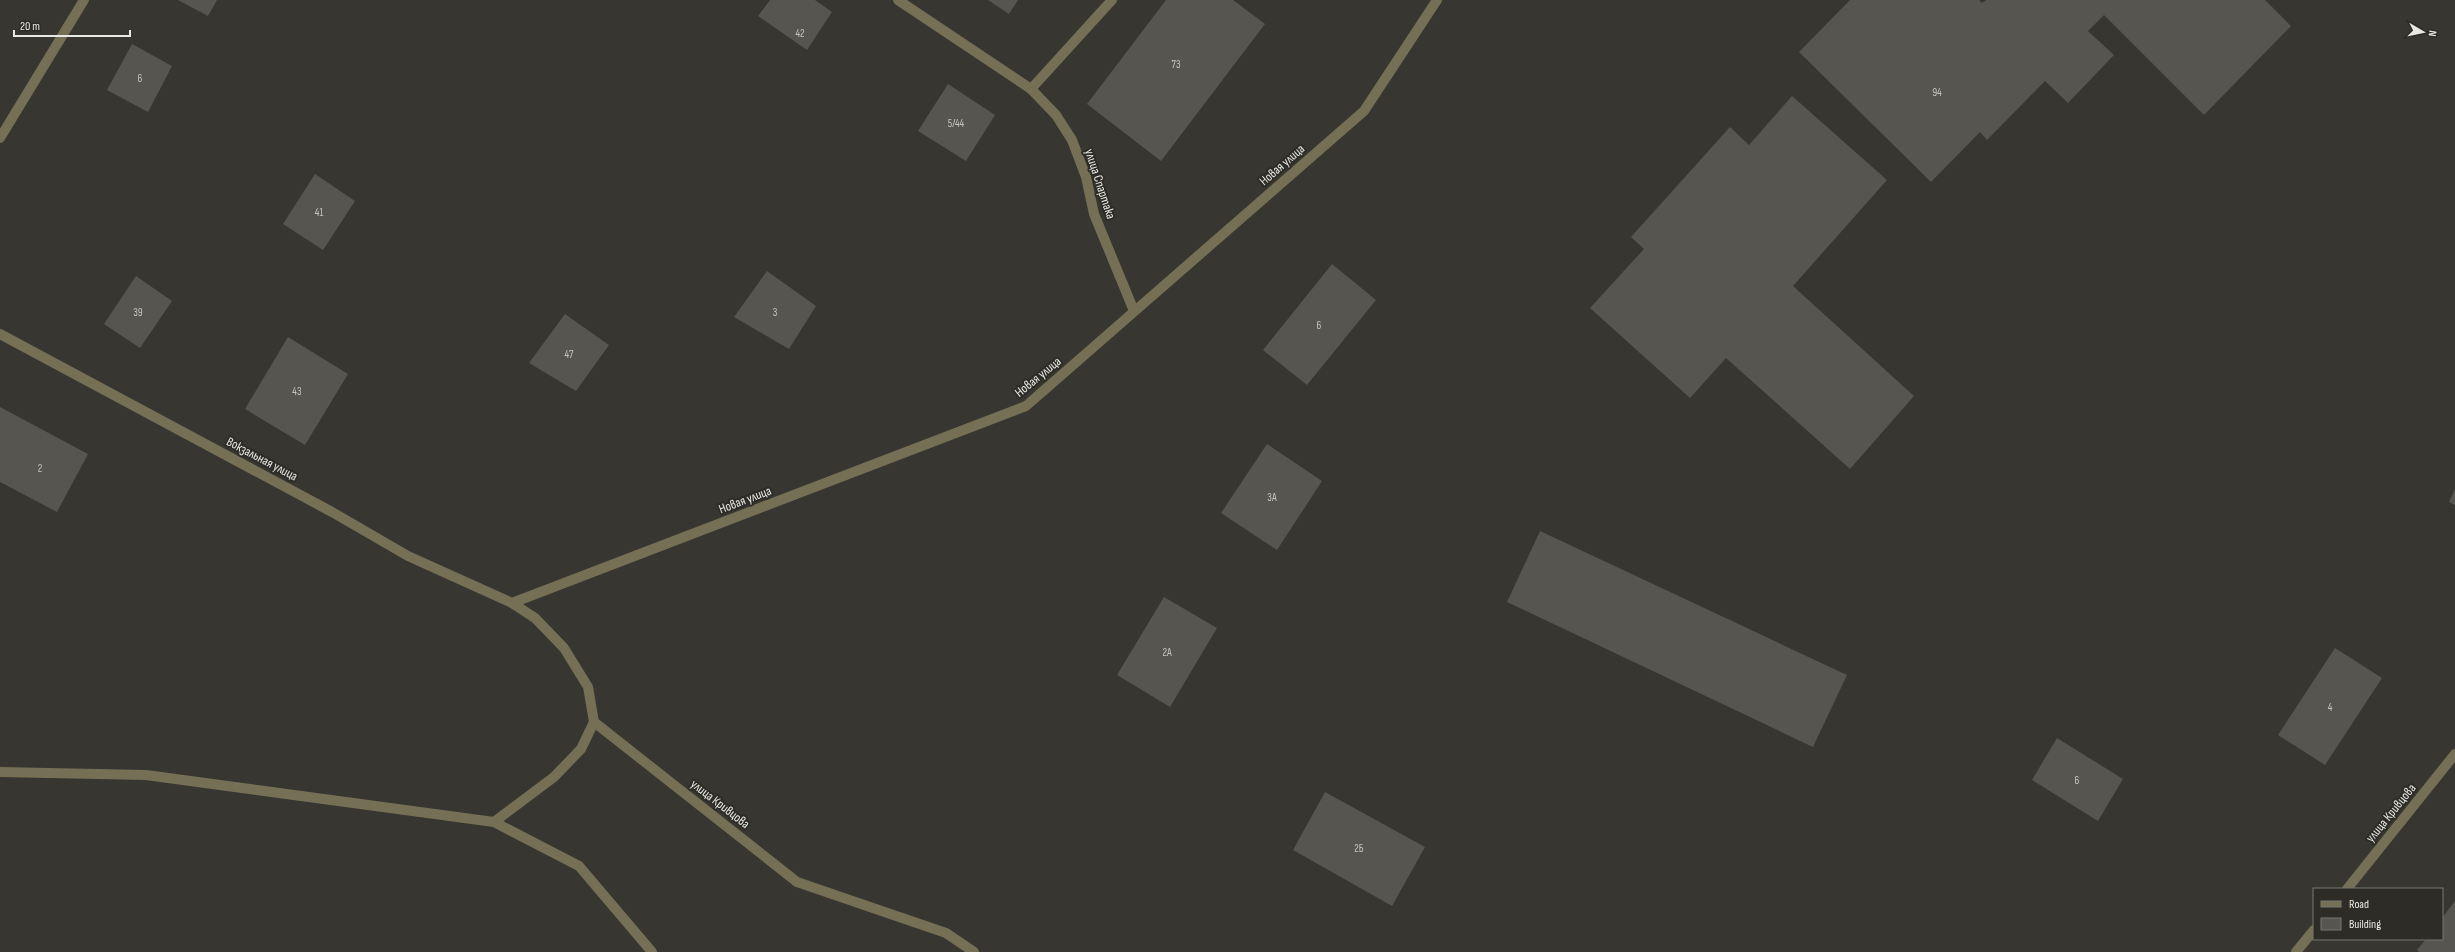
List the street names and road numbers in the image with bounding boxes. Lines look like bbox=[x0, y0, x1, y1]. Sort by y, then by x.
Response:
street label: Новая улица bbox=[1256, 141, 1308, 189]
street label: улица Спартака bbox=[1081, 147, 1119, 221]
street label: Новая улица bbox=[1012, 353, 1064, 401]
street label: Вокзальная улица bbox=[224, 434, 300, 484]
street label: Новая улица bbox=[716, 483, 774, 517]
street label: улица Кривцова bbox=[687, 776, 753, 832]
street label: улица Кривцова bbox=[2363, 780, 2419, 846]

